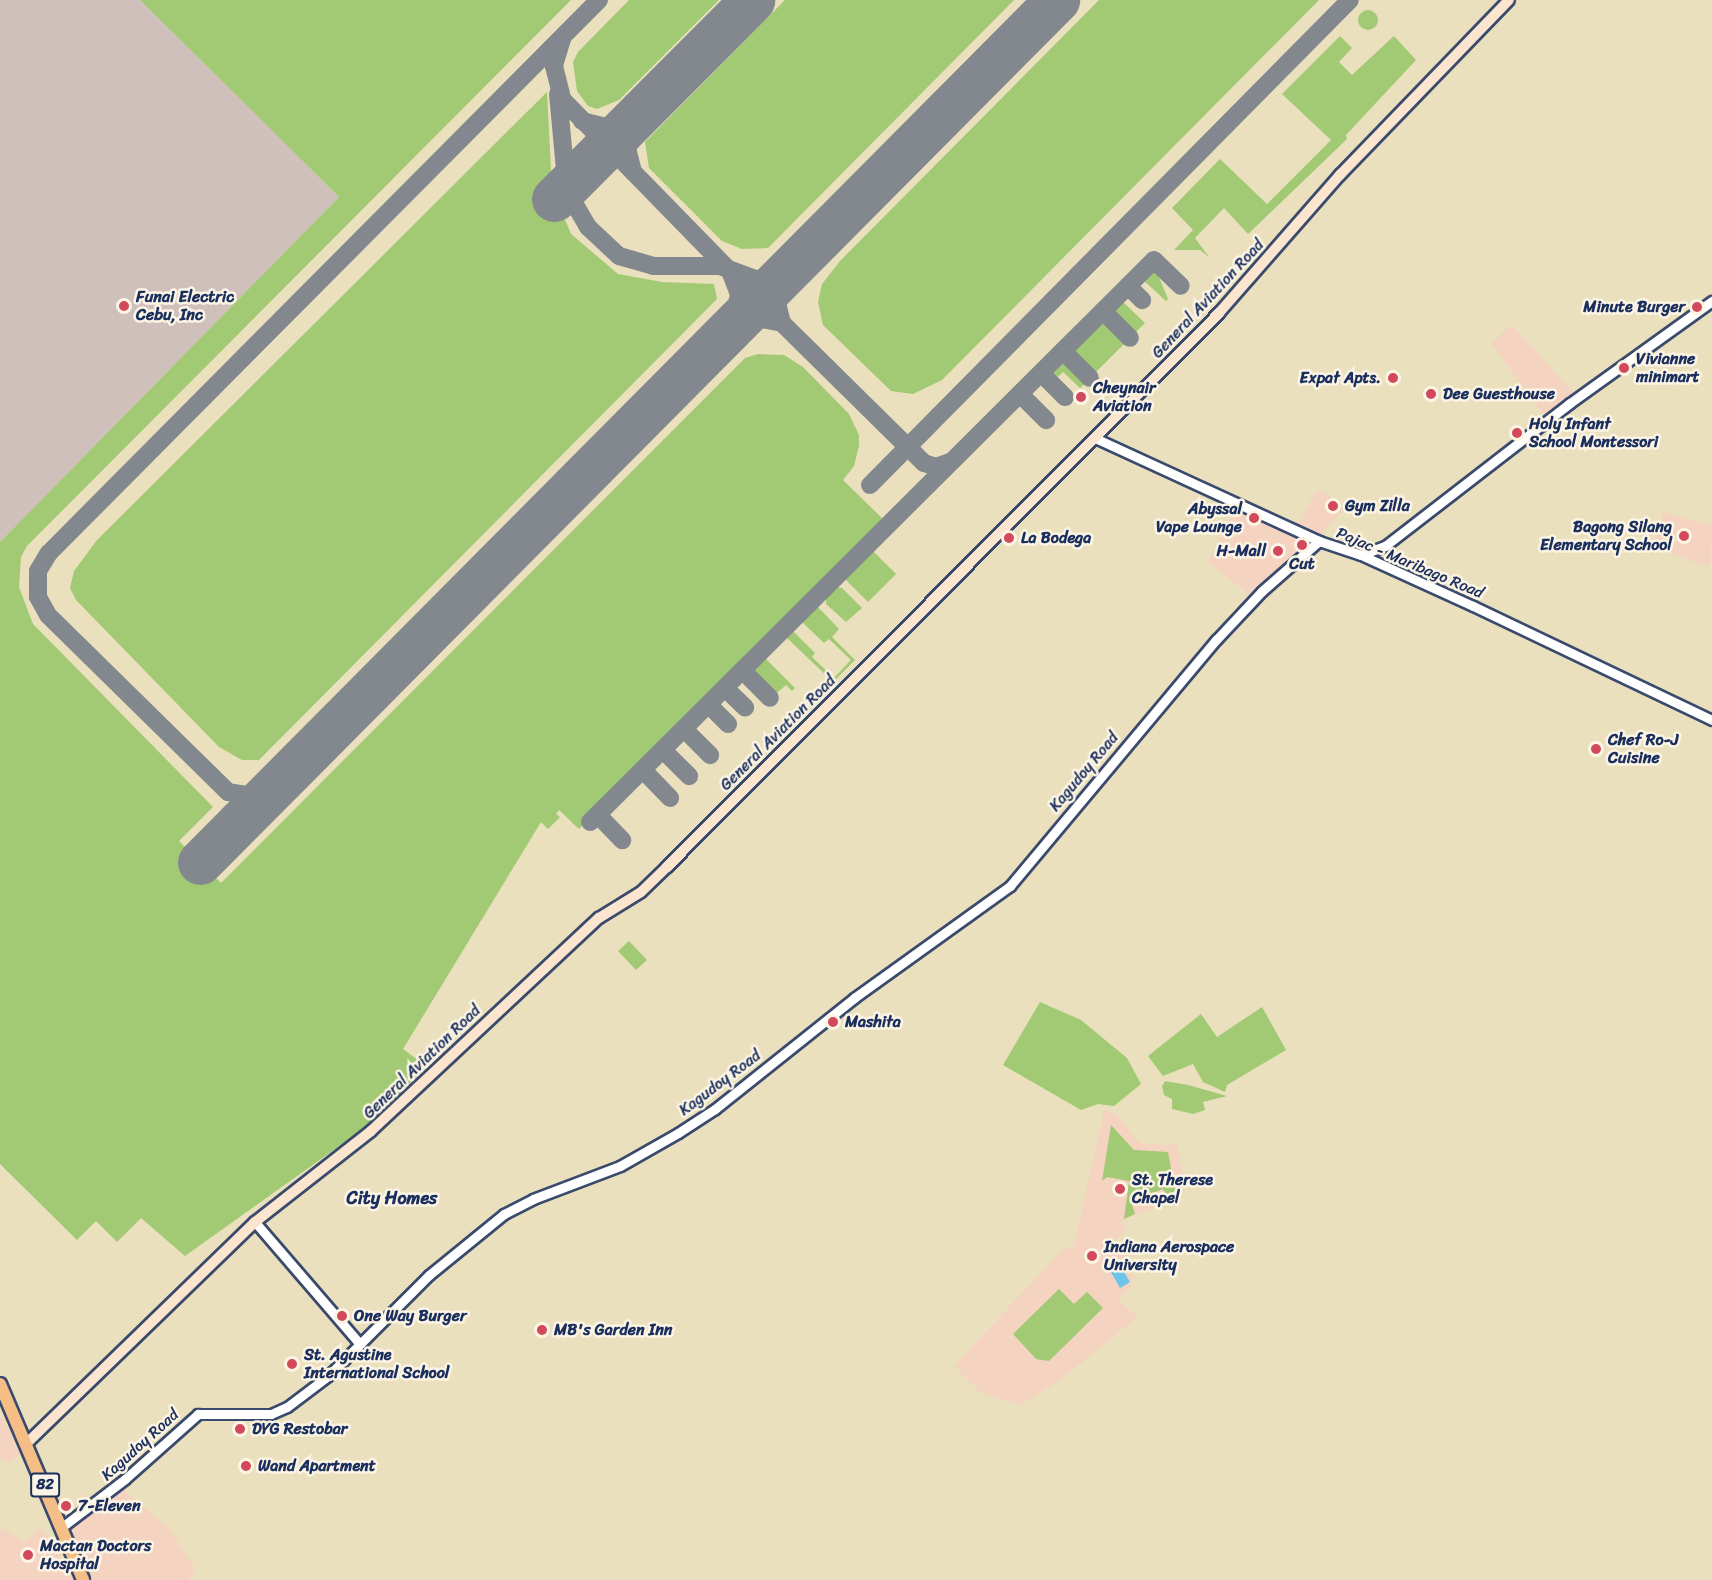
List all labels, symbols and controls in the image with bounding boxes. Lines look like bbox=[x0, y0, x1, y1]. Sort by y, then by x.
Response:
street label: General Aviation Road bbox=[1148, 236, 1268, 362]
place label: Funai Electric Cebu, Inc bbox=[136, 287, 234, 325]
place label: Minute Burger bbox=[1583, 297, 1685, 317]
marker: Funai Electric Cebu, Inc bbox=[117, 299, 131, 313]
marker: Minute Burger bbox=[1690, 300, 1704, 314]
place label: Vivianne minimart bbox=[1636, 349, 1700, 387]
marker: Vivianne minimart bbox=[1617, 361, 1631, 375]
place label: Expat Apts. bbox=[1300, 368, 1381, 388]
marker: Expat Apts. bbox=[1386, 371, 1400, 385]
place label: Cheynair Aviation bbox=[1093, 378, 1156, 416]
place label: Dee Guesthouse bbox=[1443, 384, 1555, 404]
marker: Dee Guesthouse bbox=[1424, 387, 1438, 401]
marker: Cheynair Aviation bbox=[1074, 390, 1088, 404]
place label: Holy Infant School Montessori bbox=[1529, 414, 1658, 452]
marker: Holy Infant School Montessori bbox=[1510, 426, 1524, 440]
place label: Gym Zilla bbox=[1345, 496, 1410, 516]
place label: Abyssal Vape Lounge bbox=[1156, 499, 1242, 537]
marker: Gym Zilla bbox=[1326, 499, 1340, 513]
marker: Abyssal Vape Lounge bbox=[1247, 511, 1261, 525]
place label: Bagong Silang Elementary School bbox=[1540, 517, 1672, 555]
street label: Pajac - Maribago Road bbox=[1334, 523, 1486, 603]
place label: La Bodega bbox=[1021, 528, 1092, 548]
marker: Bagong Silang Elementary School bbox=[1677, 529, 1691, 543]
marker: La Bodega bbox=[1002, 531, 1016, 545]
marker: Cut bbox=[1295, 538, 1309, 552]
place label: H-Mall bbox=[1216, 541, 1266, 561]
marker: H-Mall bbox=[1271, 544, 1285, 558]
place label: Cut bbox=[1289, 554, 1315, 574]
street label: General Aviation Road bbox=[716, 671, 840, 795]
street label: Kagudoy Road bbox=[1045, 729, 1123, 815]
place label: Chef Ro-J Cuisine bbox=[1608, 730, 1678, 768]
marker: Chef Ro-J Cuisine bbox=[1589, 742, 1603, 756]
street label: General Aviation Road bbox=[359, 1001, 485, 1123]
place label: Mashita bbox=[845, 1012, 901, 1032]
marker: Mashita bbox=[826, 1015, 840, 1029]
street label: Kagudoy Road bbox=[675, 1046, 765, 1120]
place label: St. Therese Chapel bbox=[1132, 1170, 1213, 1208]
marker: St. Therese Chapel bbox=[1113, 1182, 1127, 1196]
district label: City Homes bbox=[346, 1187, 438, 1209]
place label: Indiana Aerospace University bbox=[1104, 1237, 1234, 1275]
marker: Indiana Aerospace University bbox=[1085, 1249, 1099, 1263]
place label: One Way Burger bbox=[354, 1306, 466, 1326]
marker: One Way Burger bbox=[335, 1309, 349, 1323]
place label: MB's Garden Inn bbox=[554, 1320, 672, 1340]
marker: MB's Garden Inn bbox=[535, 1323, 549, 1337]
place label: St. Agustine International School bbox=[304, 1345, 450, 1383]
marker: St. Agustine International School bbox=[285, 1357, 299, 1371]
street label: Kagudoy Road bbox=[97, 1405, 183, 1485]
place label: DYG Restobar bbox=[252, 1419, 347, 1439]
marker: DYG Restobar bbox=[233, 1422, 247, 1436]
place label: Wand Apartment bbox=[258, 1456, 375, 1476]
marker: Wand Apartment bbox=[239, 1459, 253, 1473]
road number: 82 bbox=[30, 1473, 60, 1497]
place label: 7-Eleven bbox=[78, 1496, 141, 1516]
marker: 7-Eleven bbox=[59, 1499, 73, 1513]
place label: Mactan Doctors Hospital bbox=[40, 1536, 152, 1574]
marker: Mactan Doctors Hospital bbox=[21, 1548, 35, 1562]

